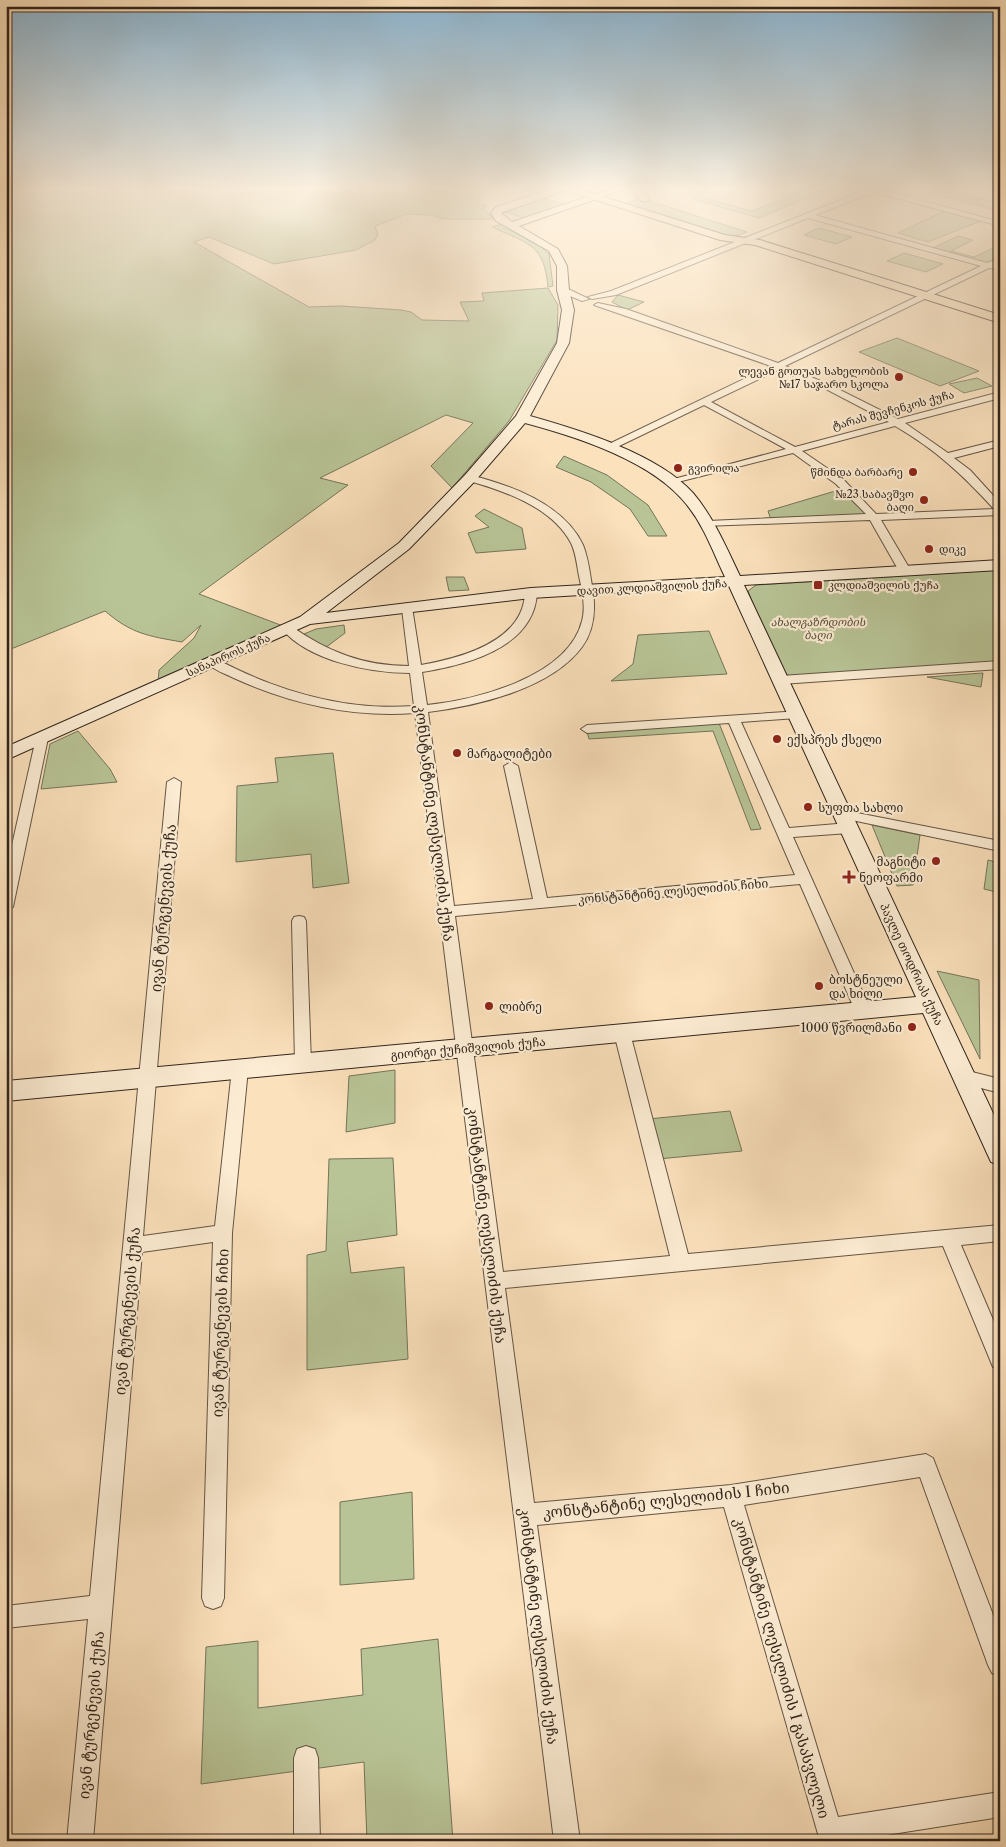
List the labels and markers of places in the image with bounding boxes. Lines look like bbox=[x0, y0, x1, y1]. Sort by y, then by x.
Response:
place label: ლევან გოთუას სახელობის №17 საჯარო სკოლა bbox=[738, 364, 889, 391]
marker: ლევან გოთუას სახელობის №17 საჯარო სკოლა bbox=[893, 371, 905, 383]
place label: გვირილა bbox=[688, 461, 740, 475]
marker: გვირილა bbox=[672, 462, 684, 474]
place label: წმინდა ბარბარე bbox=[811, 465, 903, 479]
marker: წმინდა ბარბარე bbox=[907, 466, 919, 478]
place label: №23 საბავშვო ბაღი bbox=[835, 487, 914, 514]
marker: №23 საბავშვო ბაღი bbox=[918, 494, 930, 506]
place label: დიკე bbox=[939, 542, 966, 556]
marker: დიკე bbox=[923, 543, 935, 555]
place label: კლდიაშვილის ქუჩა bbox=[828, 578, 939, 592]
marker: კლდიაშვილის ქუჩა bbox=[812, 579, 824, 591]
place label: ექსპრეს ქსელი bbox=[787, 732, 882, 747]
marker: ექსპრეს ქსელი bbox=[771, 733, 783, 745]
place label: მარგალიტები bbox=[467, 746, 552, 761]
marker: მარგალიტები bbox=[451, 747, 463, 759]
place label: სუფთა სახლი bbox=[818, 800, 903, 815]
marker: სუფთა სახლი bbox=[802, 801, 814, 813]
place label: მაგნიტი bbox=[877, 854, 926, 869]
marker: მაგნიტი bbox=[930, 855, 942, 867]
place label: ნეოფარმი bbox=[859, 870, 923, 885]
marker: ნეოფარმი bbox=[843, 871, 855, 883]
place label: ბოსტნეული და ხილი bbox=[829, 972, 903, 1001]
marker: ბოსტნეული და ხილი bbox=[813, 980, 825, 992]
place label: ლიბრე bbox=[499, 999, 542, 1014]
marker: ლიბრე bbox=[483, 1000, 495, 1012]
place label: 1000 წვრილმანი bbox=[801, 1020, 902, 1035]
marker: 1000 წვრილმანი bbox=[906, 1021, 918, 1033]

